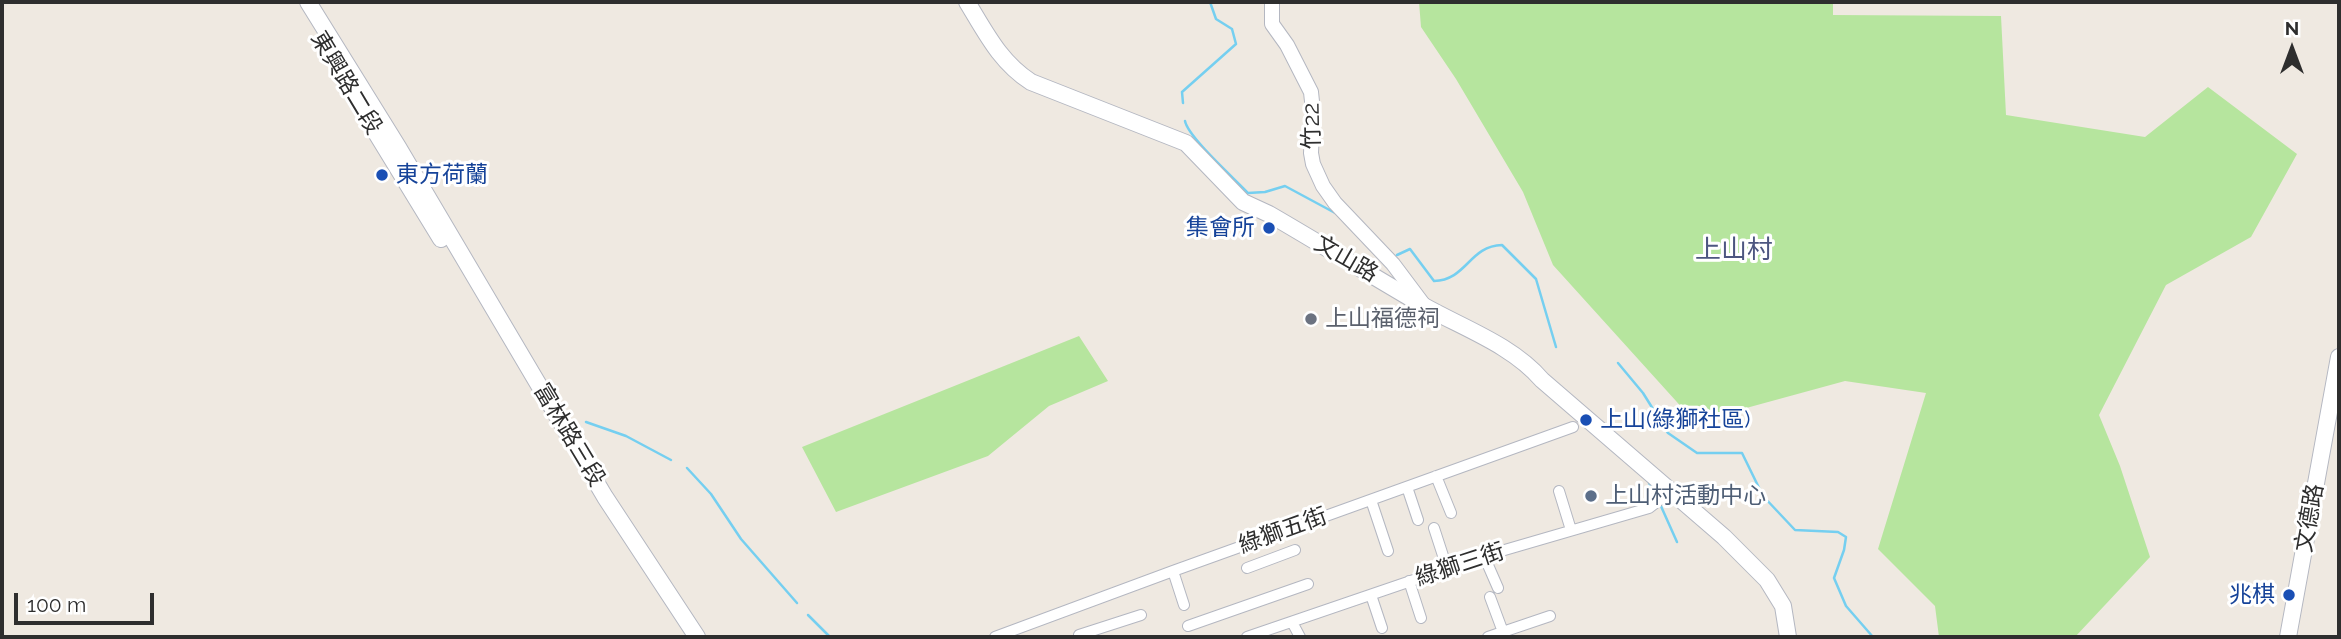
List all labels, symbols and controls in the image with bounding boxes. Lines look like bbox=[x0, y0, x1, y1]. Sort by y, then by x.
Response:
north arrow bbox=[2257, 14, 2327, 84]
text: N bbox=[2285, 17, 2299, 39]
street label: 東興路二段 bbox=[305, 27, 387, 139]
street label: 竹22 bbox=[1298, 102, 1326, 150]
place label: 東方荷蘭 bbox=[396, 161, 488, 189]
marker: 東方荷蘭 bbox=[374, 167, 390, 183]
place label: 集會所 bbox=[1186, 214, 1255, 242]
marker: 集會所 bbox=[1261, 220, 1277, 236]
street label: 文山路 bbox=[1309, 230, 1383, 288]
district label: 上山村 bbox=[1695, 234, 1773, 266]
place label: 上山福德祠 bbox=[1325, 305, 1440, 333]
marker: 上山福德祠 bbox=[1303, 311, 1319, 327]
street label: 富林路三段 bbox=[528, 379, 610, 491]
place label: 上山(綠獅社區) bbox=[1600, 406, 1750, 434]
marker: 上山(綠獅社區) bbox=[1578, 412, 1594, 428]
place label: 上山村活動中心 bbox=[1605, 482, 1766, 510]
street label: 文德路 bbox=[2290, 482, 2330, 554]
marker: 上山村活動中心 bbox=[1583, 488, 1599, 504]
street label: 綠獅五街 bbox=[1235, 502, 1331, 560]
street label: 綠獅三街 bbox=[1412, 538, 1508, 592]
scale bar bbox=[18, 580, 158, 624]
place label: 兆棋 bbox=[2229, 581, 2275, 609]
marker: 兆棋 bbox=[2281, 587, 2297, 603]
text: 100 m bbox=[27, 592, 86, 617]

